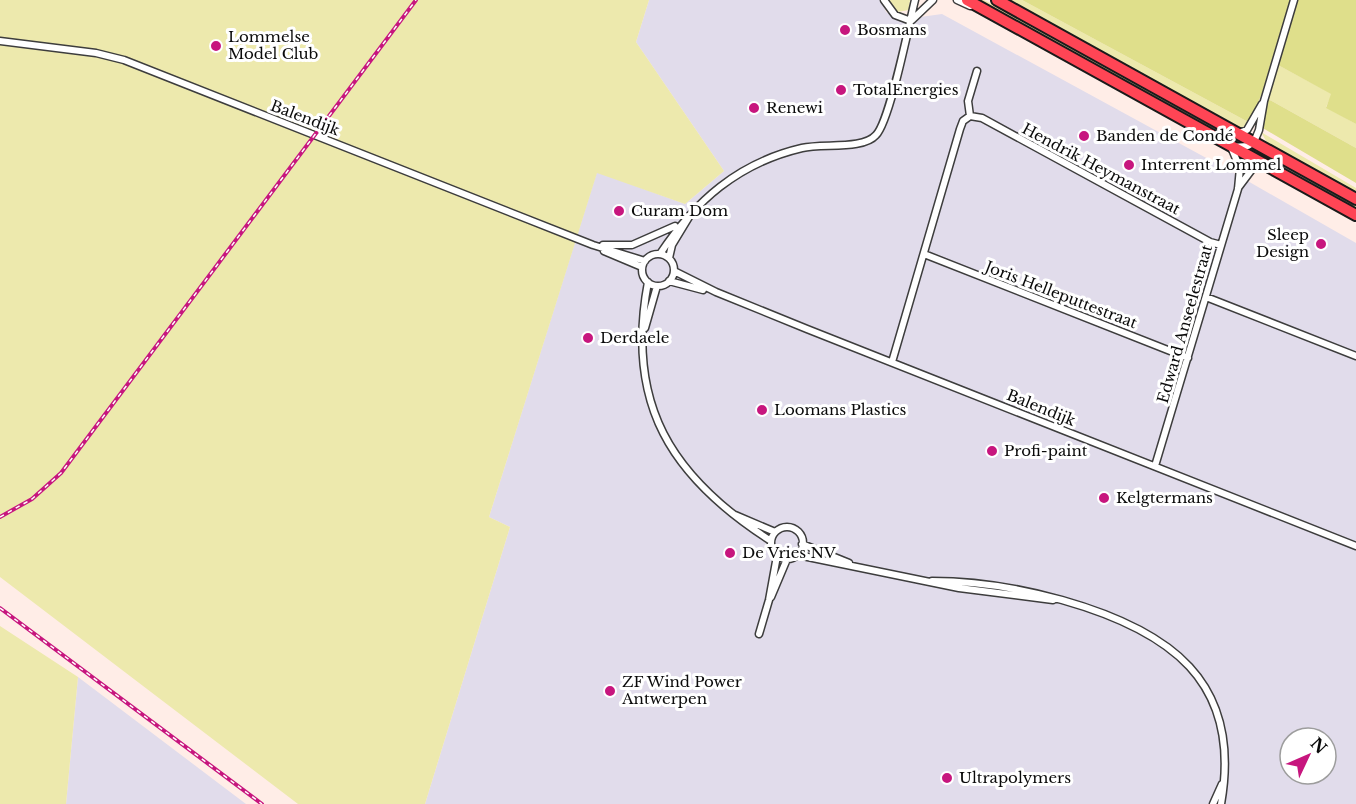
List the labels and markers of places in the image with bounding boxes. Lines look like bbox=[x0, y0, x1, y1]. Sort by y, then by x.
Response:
place label: Bosmans bbox=[857, 20, 927, 39]
marker: Bosmans bbox=[838, 23, 852, 37]
place label: Lommelse Model Club bbox=[228, 27, 319, 63]
marker: Lommelse Model Club bbox=[209, 39, 223, 53]
place label: TotalEnergies bbox=[853, 80, 959, 99]
marker: TotalEnergies bbox=[834, 83, 848, 97]
place label: Renewi bbox=[766, 98, 823, 117]
marker: Renewi bbox=[747, 101, 761, 115]
place label: Banden de Condé bbox=[1096, 126, 1233, 145]
marker: Banden de Condé bbox=[1077, 129, 1091, 143]
place label: Interrent Lommel bbox=[1141, 155, 1281, 174]
marker: Interrent Lommel bbox=[1122, 158, 1136, 172]
place label: Curam Dom bbox=[631, 201, 728, 220]
marker: Curam Dom bbox=[612, 204, 626, 218]
place label: Sleep Design bbox=[1256, 225, 1309, 261]
marker: Sleep Design bbox=[1314, 237, 1328, 251]
place label: Derdaele bbox=[600, 328, 669, 347]
marker: Derdaele bbox=[581, 331, 595, 345]
place label: Loomans Plastics bbox=[774, 400, 907, 419]
marker: Loomans Plastics bbox=[755, 403, 769, 417]
place label: Profi-paint bbox=[1004, 441, 1088, 460]
marker: Profi-paint bbox=[985, 444, 999, 458]
place label: Kelgtermans bbox=[1116, 488, 1213, 507]
marker: Kelgtermans bbox=[1097, 491, 1111, 505]
place label: De Vries NV bbox=[742, 543, 836, 562]
marker: De Vries NV bbox=[723, 546, 737, 560]
place label: ZF Wind Power Antwerpen bbox=[621, 672, 743, 708]
marker: ZF Wind Power Antwerpen bbox=[603, 684, 617, 698]
place label: Ultrapolymers bbox=[959, 768, 1071, 787]
marker: Ultrapolymers bbox=[940, 771, 954, 785]

